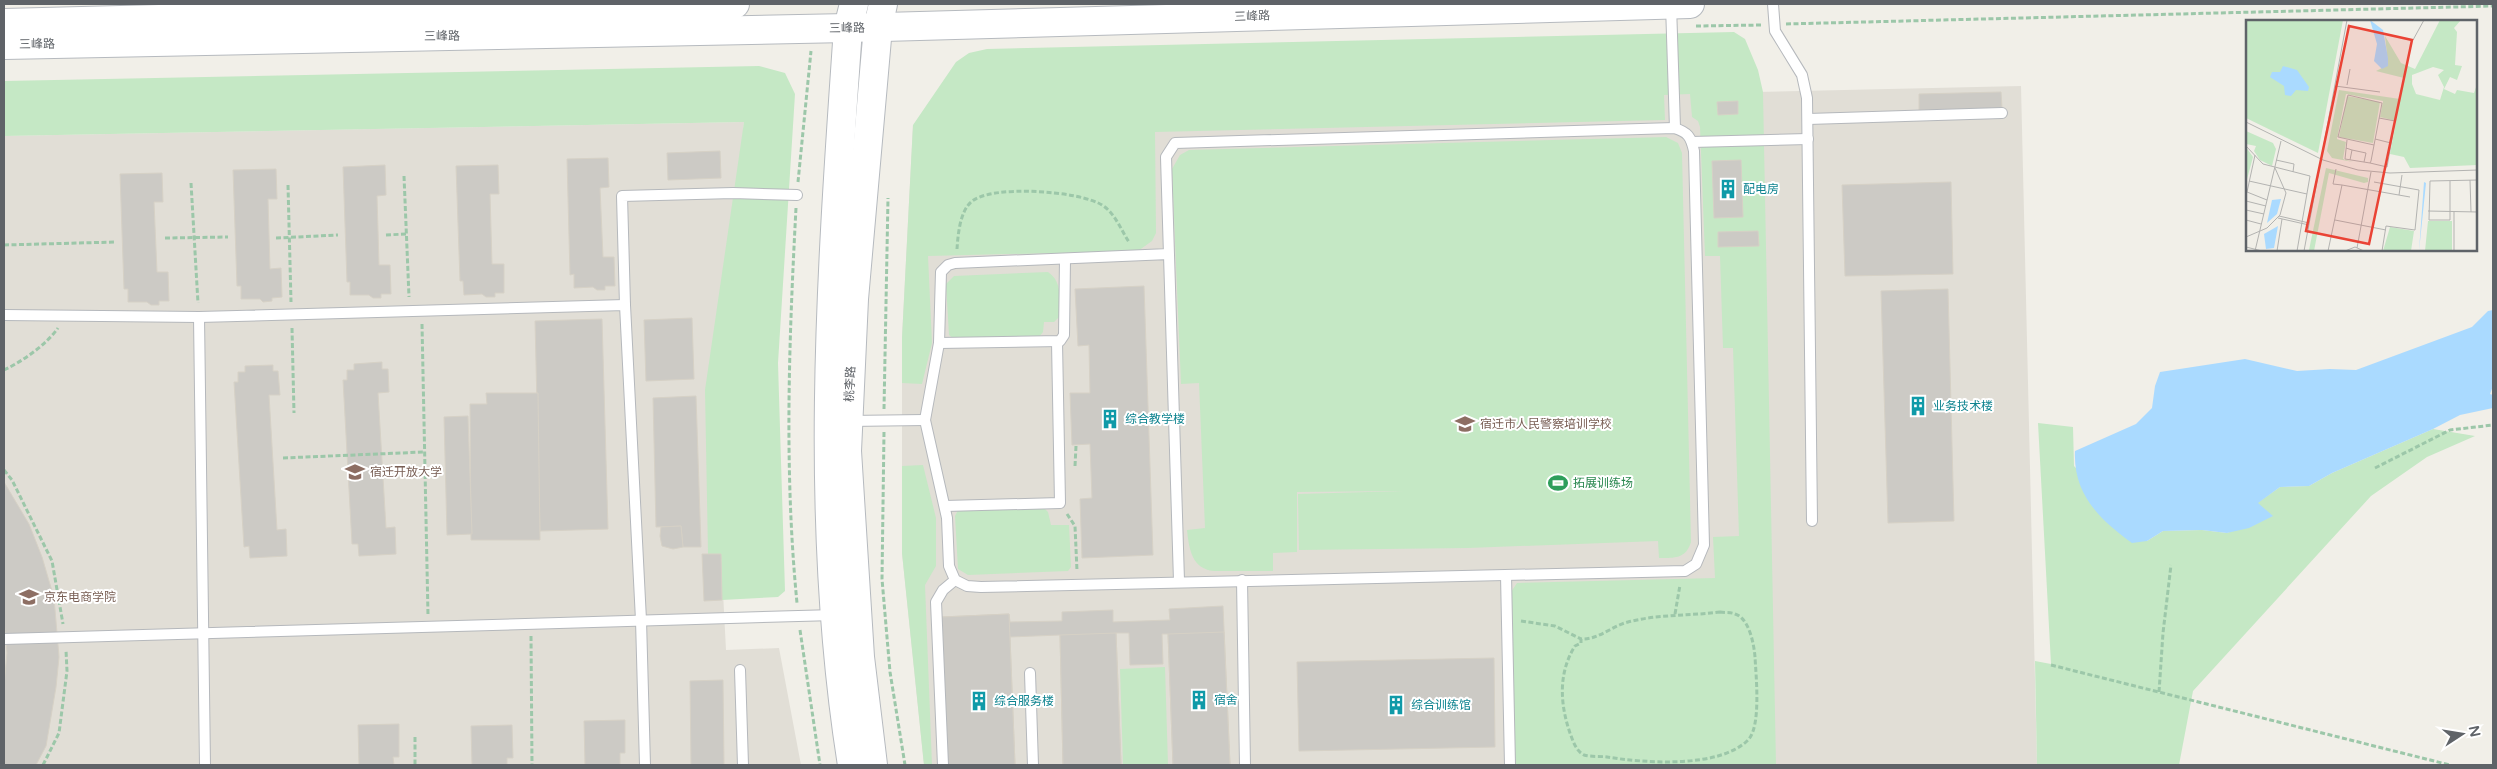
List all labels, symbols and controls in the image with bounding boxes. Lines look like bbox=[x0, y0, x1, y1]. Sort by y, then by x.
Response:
street label: 三峰路 bbox=[1234, 8, 1270, 24]
inset map bbox=[2246, 20, 2477, 251]
street label: 三峰路 bbox=[829, 21, 865, 35]
street label: 三峰路 bbox=[424, 29, 460, 43]
street label: 三峰路 bbox=[19, 37, 55, 51]
building icon: 配电房 bbox=[1717, 178, 1739, 200]
place label: 配电房 bbox=[1743, 182, 1779, 196]
street label: 桃李路 bbox=[842, 366, 858, 402]
building icon: 业务技术楼 bbox=[1907, 395, 1929, 417]
place label: 业务技术楼 bbox=[1933, 399, 1993, 413]
building icon: 综合教学楼 bbox=[1099, 408, 1121, 430]
place label: 综合教学楼 bbox=[1125, 412, 1185, 426]
school or university icon: 宿迁市人民警察培训学校 bbox=[1454, 413, 1476, 435]
place label: 宿迁市人民警察培训学校 bbox=[1480, 417, 1612, 431]
school or university icon: 宿迁开放大学 bbox=[344, 461, 366, 483]
place label: 宿迁开放大学 bbox=[370, 465, 442, 479]
sports icon: 拓展训练场 bbox=[1547, 472, 1569, 494]
place label: 拓展训练场 bbox=[1573, 476, 1633, 490]
school or university icon: 京东电商学院 bbox=[18, 586, 40, 608]
place label: 京东电商学院 bbox=[44, 590, 116, 604]
building icon: 宿舍 bbox=[1188, 689, 1210, 711]
building icon: 综合服务楼 bbox=[968, 690, 990, 712]
place label: 宿舍 bbox=[1214, 693, 1238, 707]
place label: 综合服务楼 bbox=[994, 694, 1054, 708]
building icon: 综合训练馆 bbox=[1385, 694, 1407, 716]
place label: 综合训练馆 bbox=[1411, 698, 1471, 712]
north arrow bbox=[2437, 709, 2487, 759]
text: N bbox=[2465, 724, 2484, 739]

